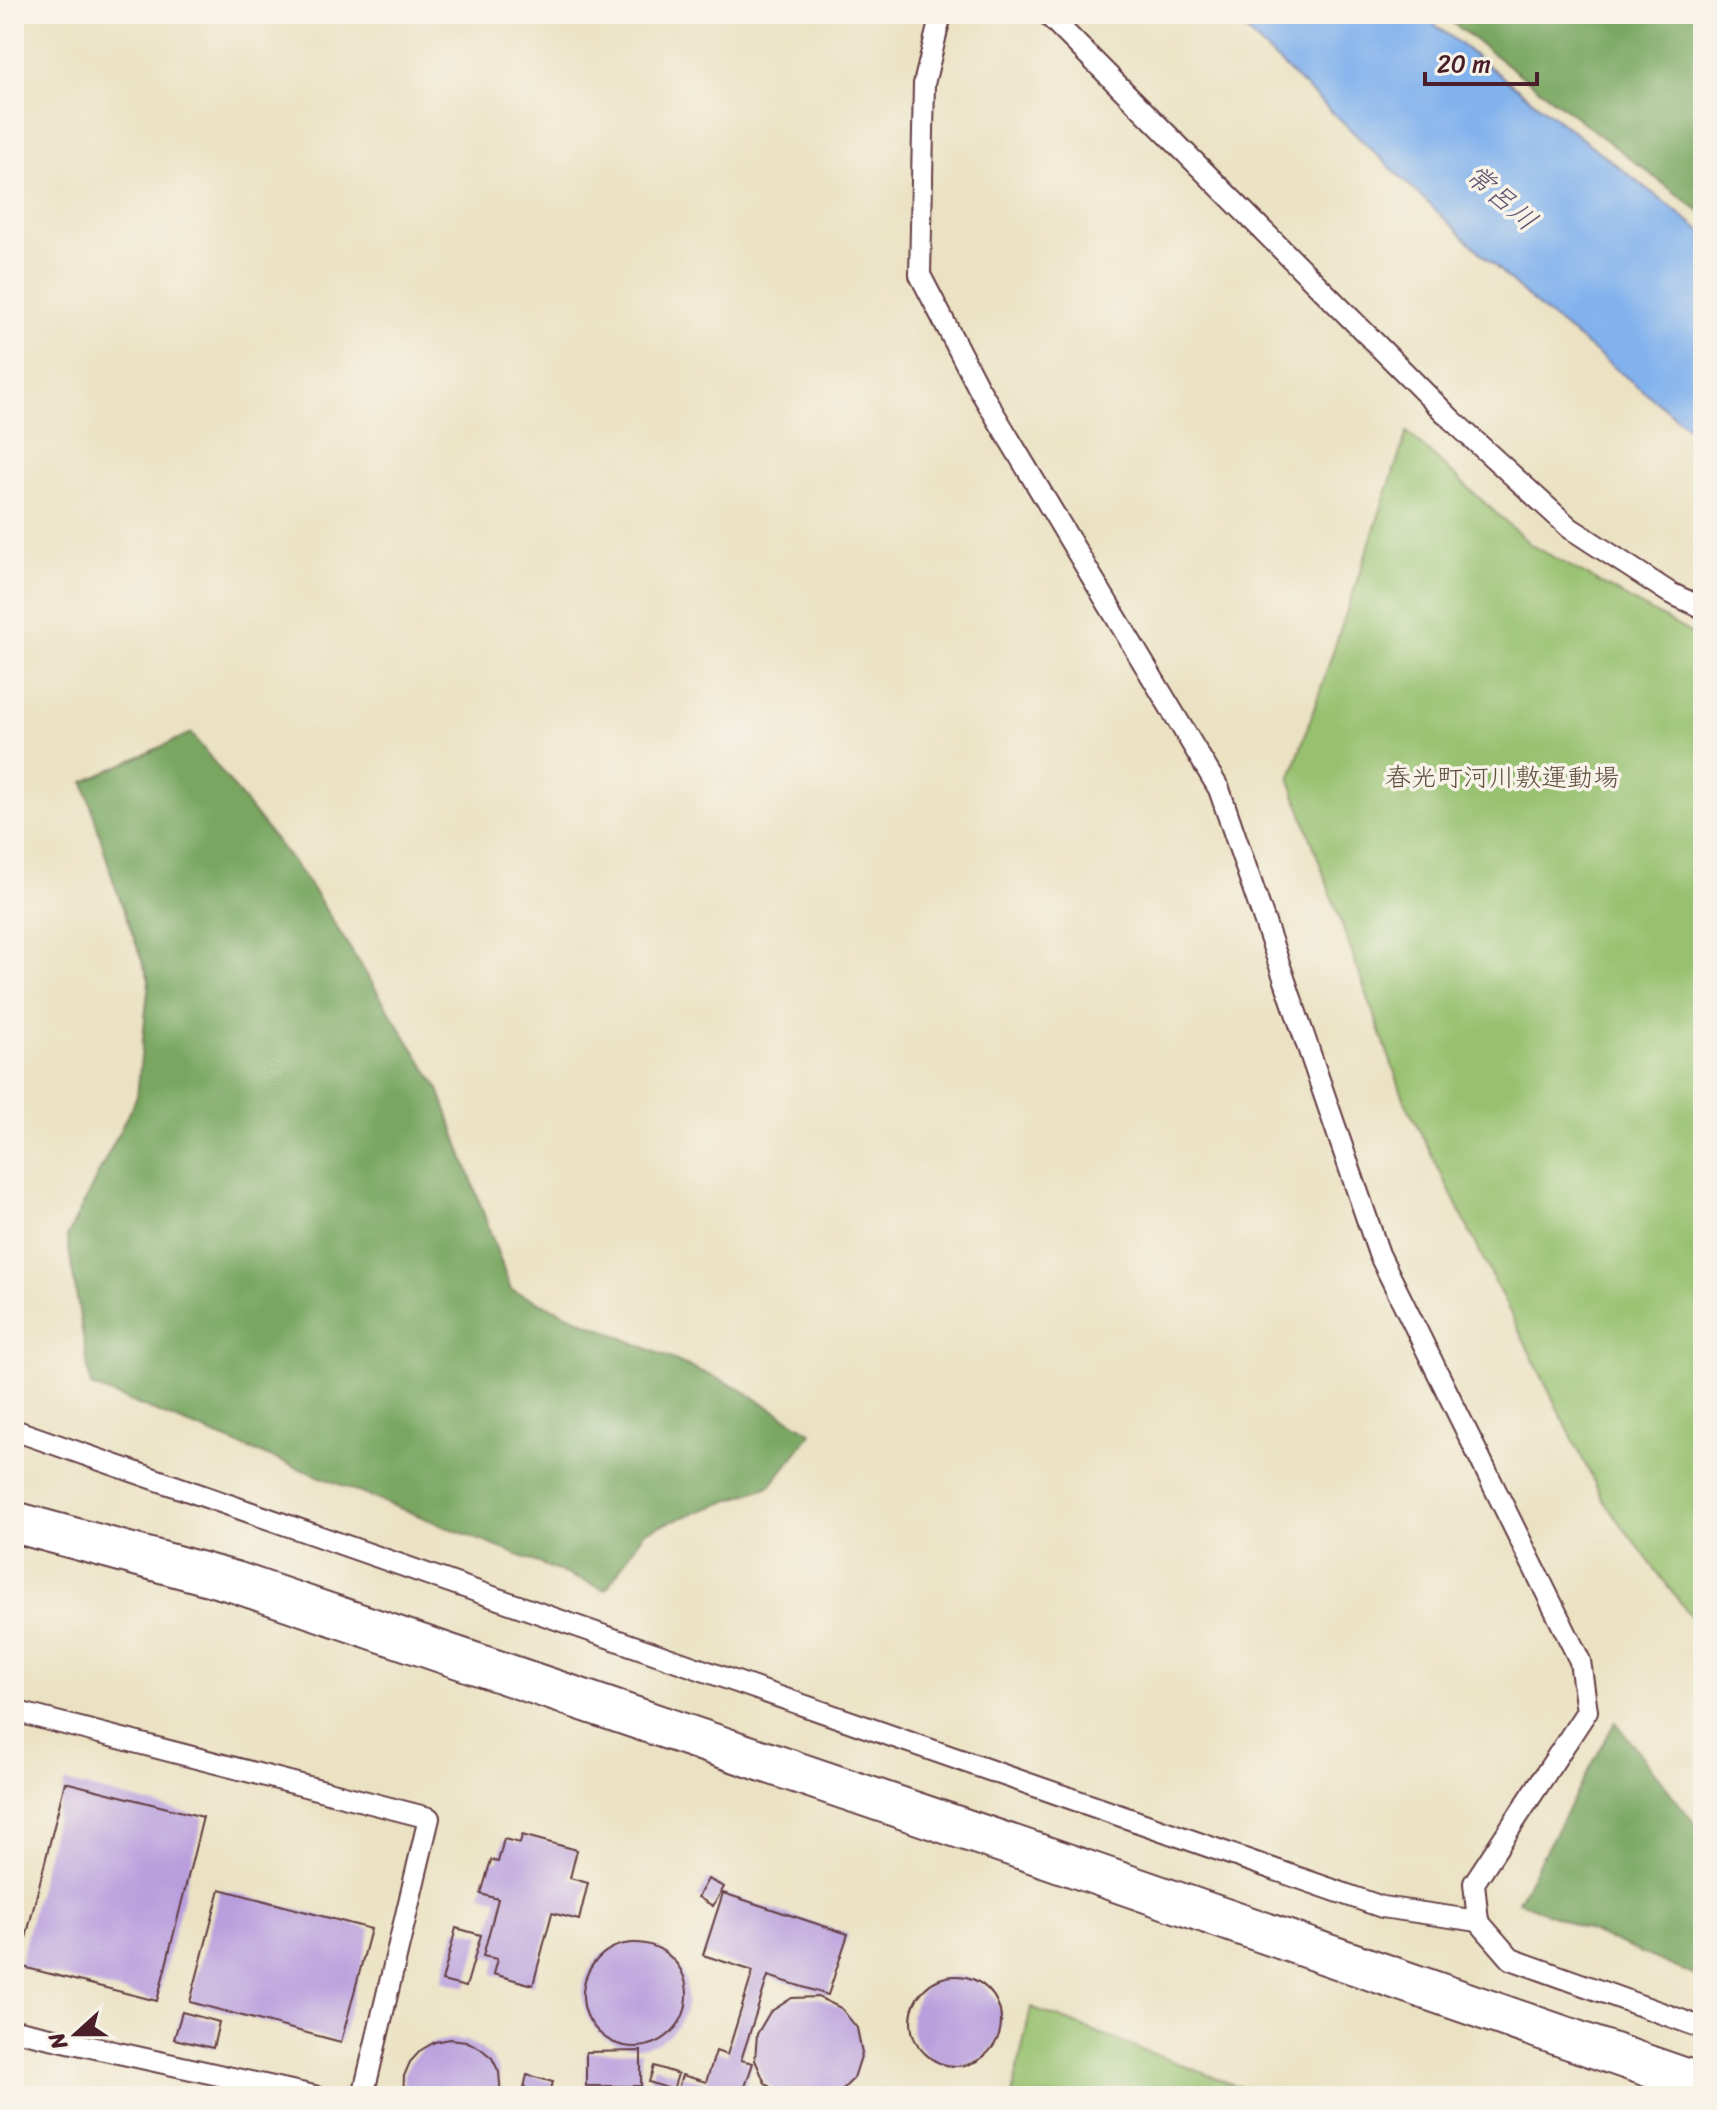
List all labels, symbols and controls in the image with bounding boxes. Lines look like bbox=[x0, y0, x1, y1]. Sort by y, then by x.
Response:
scale bar bbox=[1425, 36, 1537, 86]
text: 20 m bbox=[1437, 43, 1491, 85]
water label: 常呂川 bbox=[1454, 151, 1549, 243]
park label: 春光町河川敷運動場 bbox=[1385, 754, 1619, 800]
north arrow bbox=[36, 1994, 116, 2074]
text: N bbox=[37, 2026, 79, 2056]

